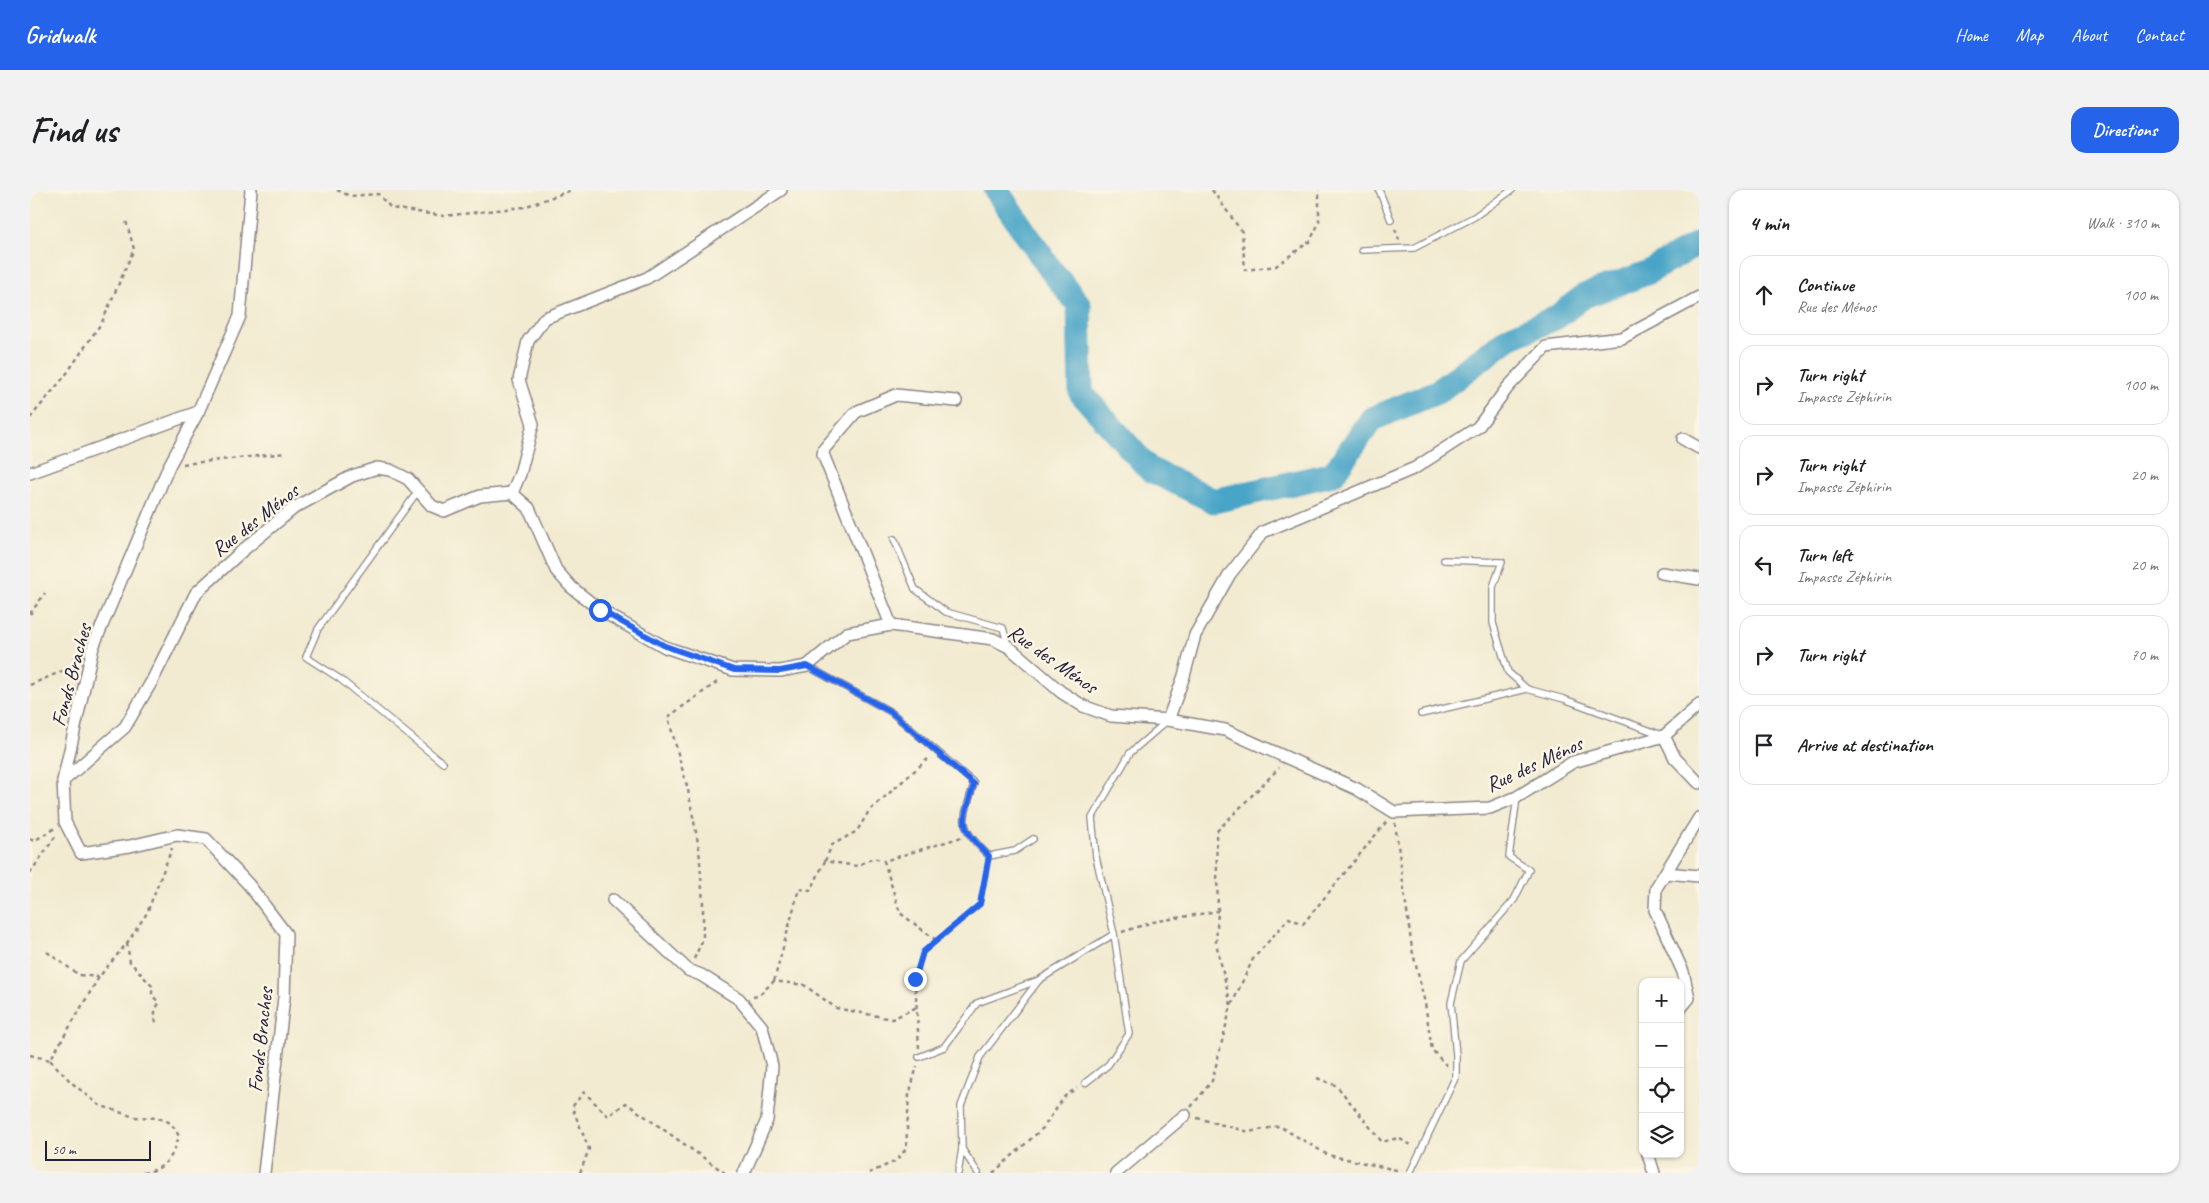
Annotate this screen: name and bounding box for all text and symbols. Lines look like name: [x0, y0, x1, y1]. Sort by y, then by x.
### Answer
text: Gridwalk: [25, 20, 95, 50]
text: Home: [1955, 24, 1988, 46]
text: Map: [2016, 24, 2043, 46]
text: About: [2071, 24, 2107, 46]
text: Contact: [2135, 24, 2184, 46]
button: Directions: [2071, 107, 2179, 153]
text: Find us: [30, 108, 117, 153]
text: 4 min: [1749, 210, 1789, 236]
text: Walk · 310 m: [2087, 213, 2159, 233]
text: Continue: [1797, 273, 1854, 297]
icon: ahead: [1750, 281, 1778, 309]
text: 100 m: [2124, 285, 2158, 305]
text: Rue des Ménos: [1797, 297, 1876, 317]
text: Turn right: [1797, 363, 1864, 387]
icon: right: [1750, 371, 1778, 399]
text: 100 m: [2124, 375, 2158, 395]
text: Impasse Zéphirin: [1797, 387, 1891, 407]
text: Turn right: [1797, 453, 1864, 477]
icon: right: [1750, 461, 1778, 489]
text: 20 m: [2131, 465, 2158, 485]
street label: Rue des Ménos: [206, 477, 305, 562]
text: Impasse Zéphirin: [1797, 477, 1891, 497]
text: Turn left: [1797, 543, 1852, 567]
icon: left: [1750, 551, 1778, 579]
text: 20 m: [2131, 555, 2158, 575]
text: Impasse Zéphirin: [1797, 567, 1891, 587]
route start: [589, 599, 612, 622]
street label: Fonds Braches: [45, 619, 98, 729]
street label: Rue des Ménos: [1003, 619, 1104, 700]
icon: right: [1750, 641, 1778, 669]
text: Turn right: [1797, 643, 1864, 667]
text: 70 m: [2131, 645, 2158, 665]
street label: Rue des Ménos: [1482, 730, 1588, 798]
icon: arrive: [1750, 731, 1778, 759]
text: Arrive at destination: [1797, 733, 1933, 757]
route end: [904, 968, 927, 991]
map controls: [1639, 978, 1684, 1158]
button: +: [1639, 978, 1684, 1023]
street label: Fonds Braches: [242, 985, 279, 1093]
button: −: [1639, 1023, 1684, 1068]
button: locate: [1639, 1068, 1684, 1113]
button: layers: [1639, 1113, 1684, 1158]
scale bar: [45, 1138, 151, 1161]
text: 50 m: [52, 1141, 76, 1158]

